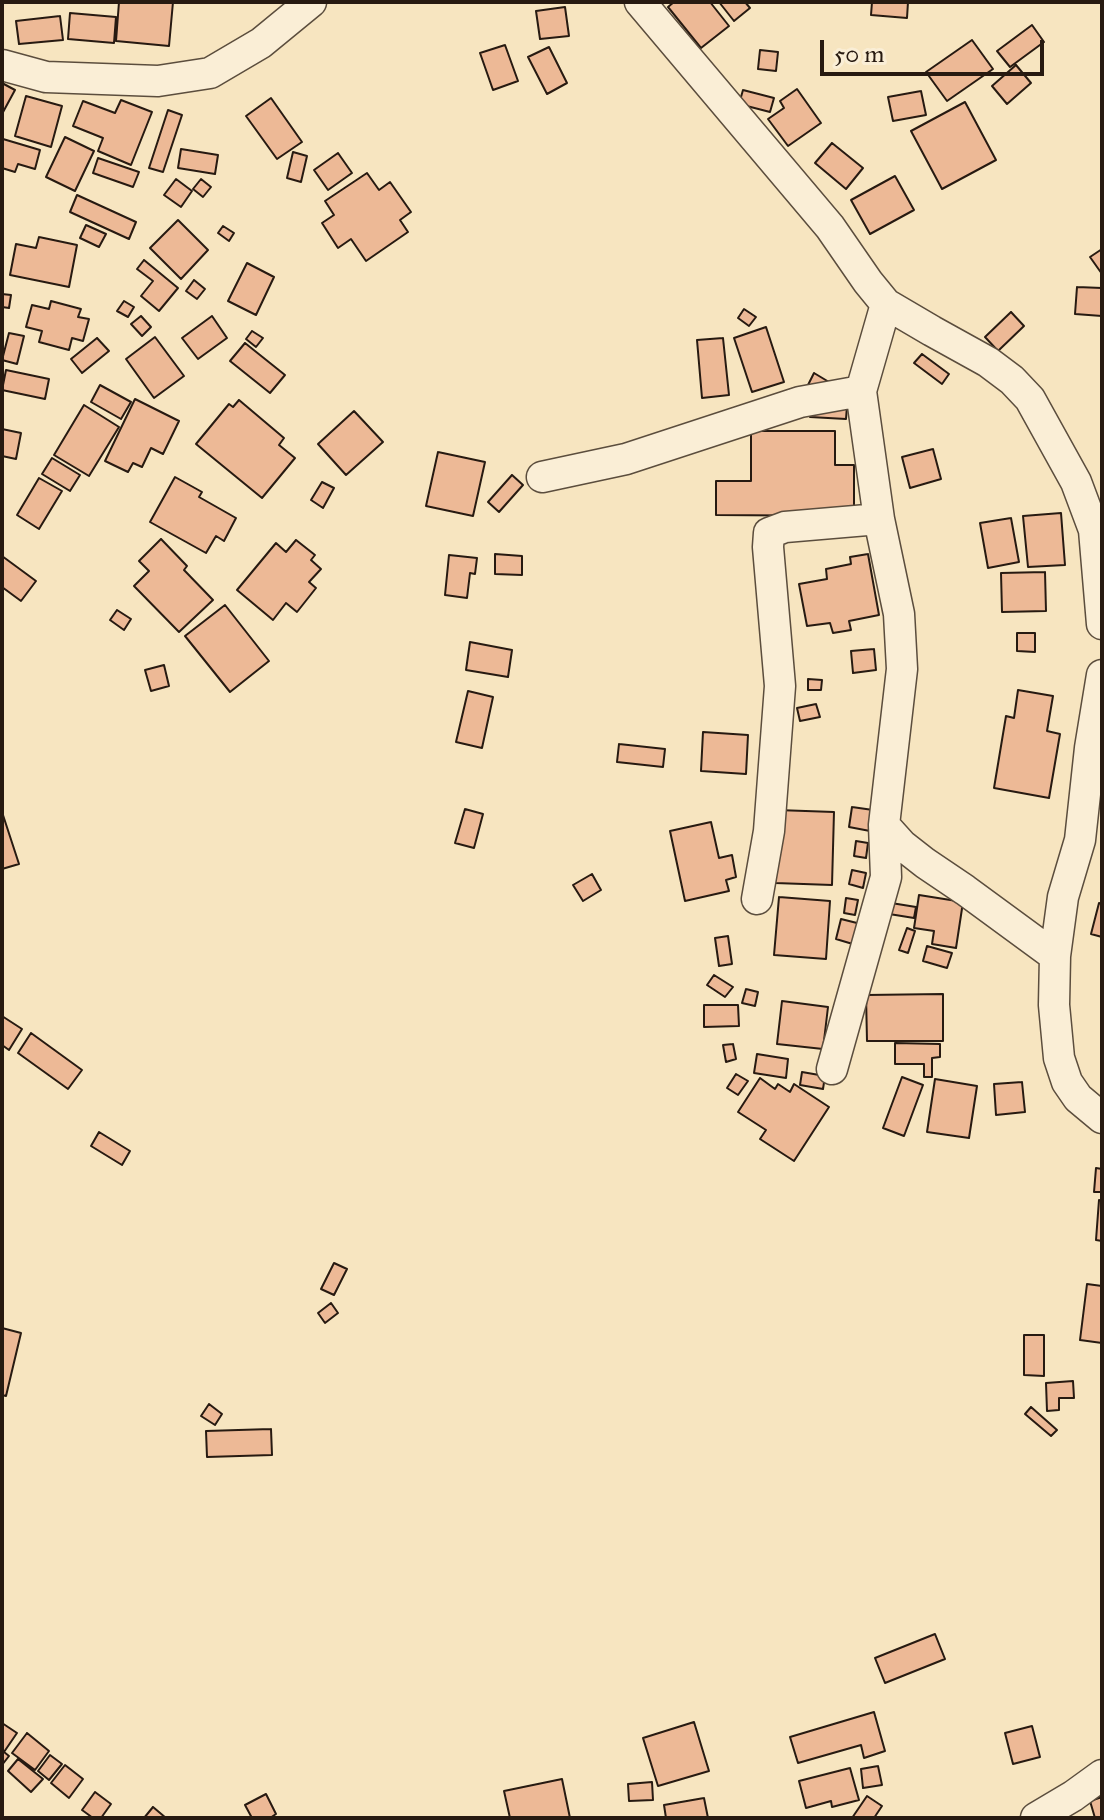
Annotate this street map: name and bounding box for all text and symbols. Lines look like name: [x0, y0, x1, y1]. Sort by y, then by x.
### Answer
scale bar: [824, 24, 1048, 74]
text: 50 m: [834, 39, 884, 69]

